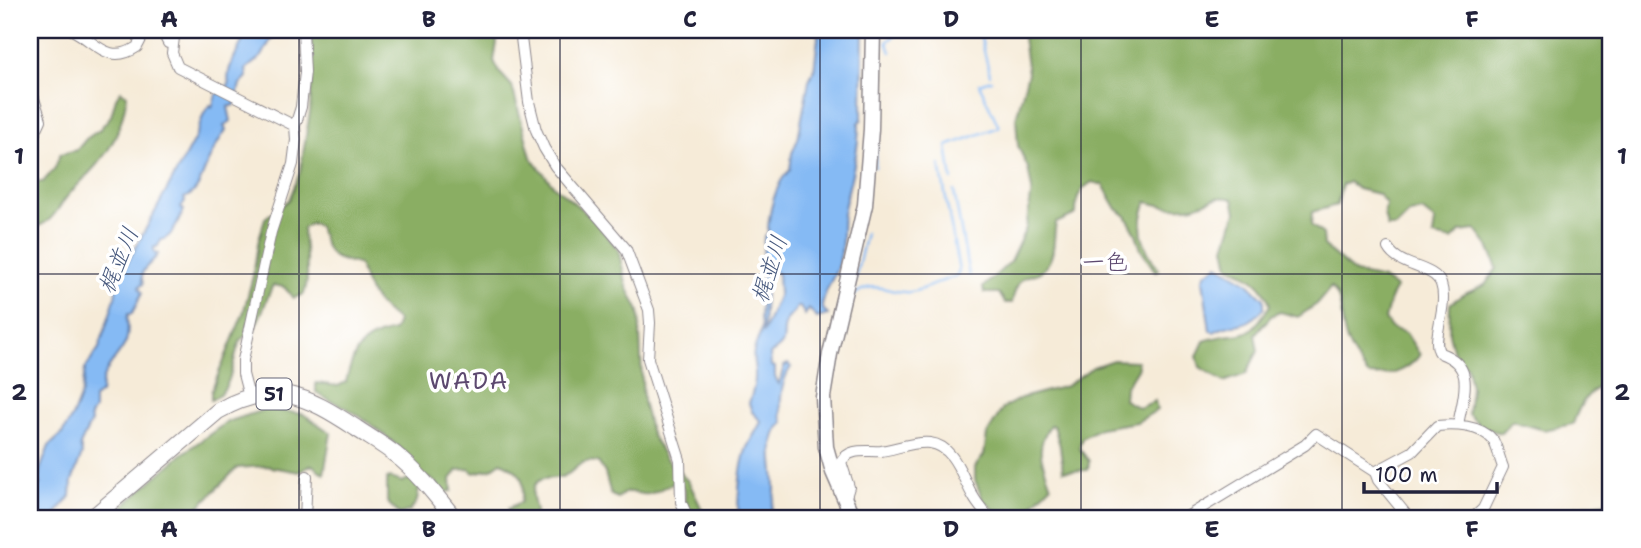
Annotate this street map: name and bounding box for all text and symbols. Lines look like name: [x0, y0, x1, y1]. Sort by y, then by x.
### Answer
text: A: [160, 4, 178, 34]
text: B: [422, 4, 436, 34]
text: C: [683, 4, 697, 34]
text: D: [943, 4, 959, 34]
text: E: [1204, 4, 1220, 34]
text: F: [1465, 4, 1479, 34]
text: 1: [14, 141, 24, 171]
text: 1: [1617, 141, 1627, 171]
water label: 梶並川: [91, 222, 145, 298]
water label: 梶並川: [744, 232, 794, 306]
district label: 一色: [1082, 247, 1128, 277]
district label: WADA: [429, 365, 509, 397]
text: 2: [11, 377, 27, 407]
text: 2: [1614, 377, 1630, 407]
road number: 51: [256, 378, 292, 410]
scale bar: [1364, 450, 1498, 494]
text: 100 m: [1375, 461, 1438, 489]
text: A: [160, 514, 178, 544]
text: B: [422, 514, 436, 544]
text: C: [683, 514, 697, 544]
text: D: [943, 514, 959, 544]
text: E: [1204, 514, 1220, 544]
text: F: [1465, 514, 1479, 544]

